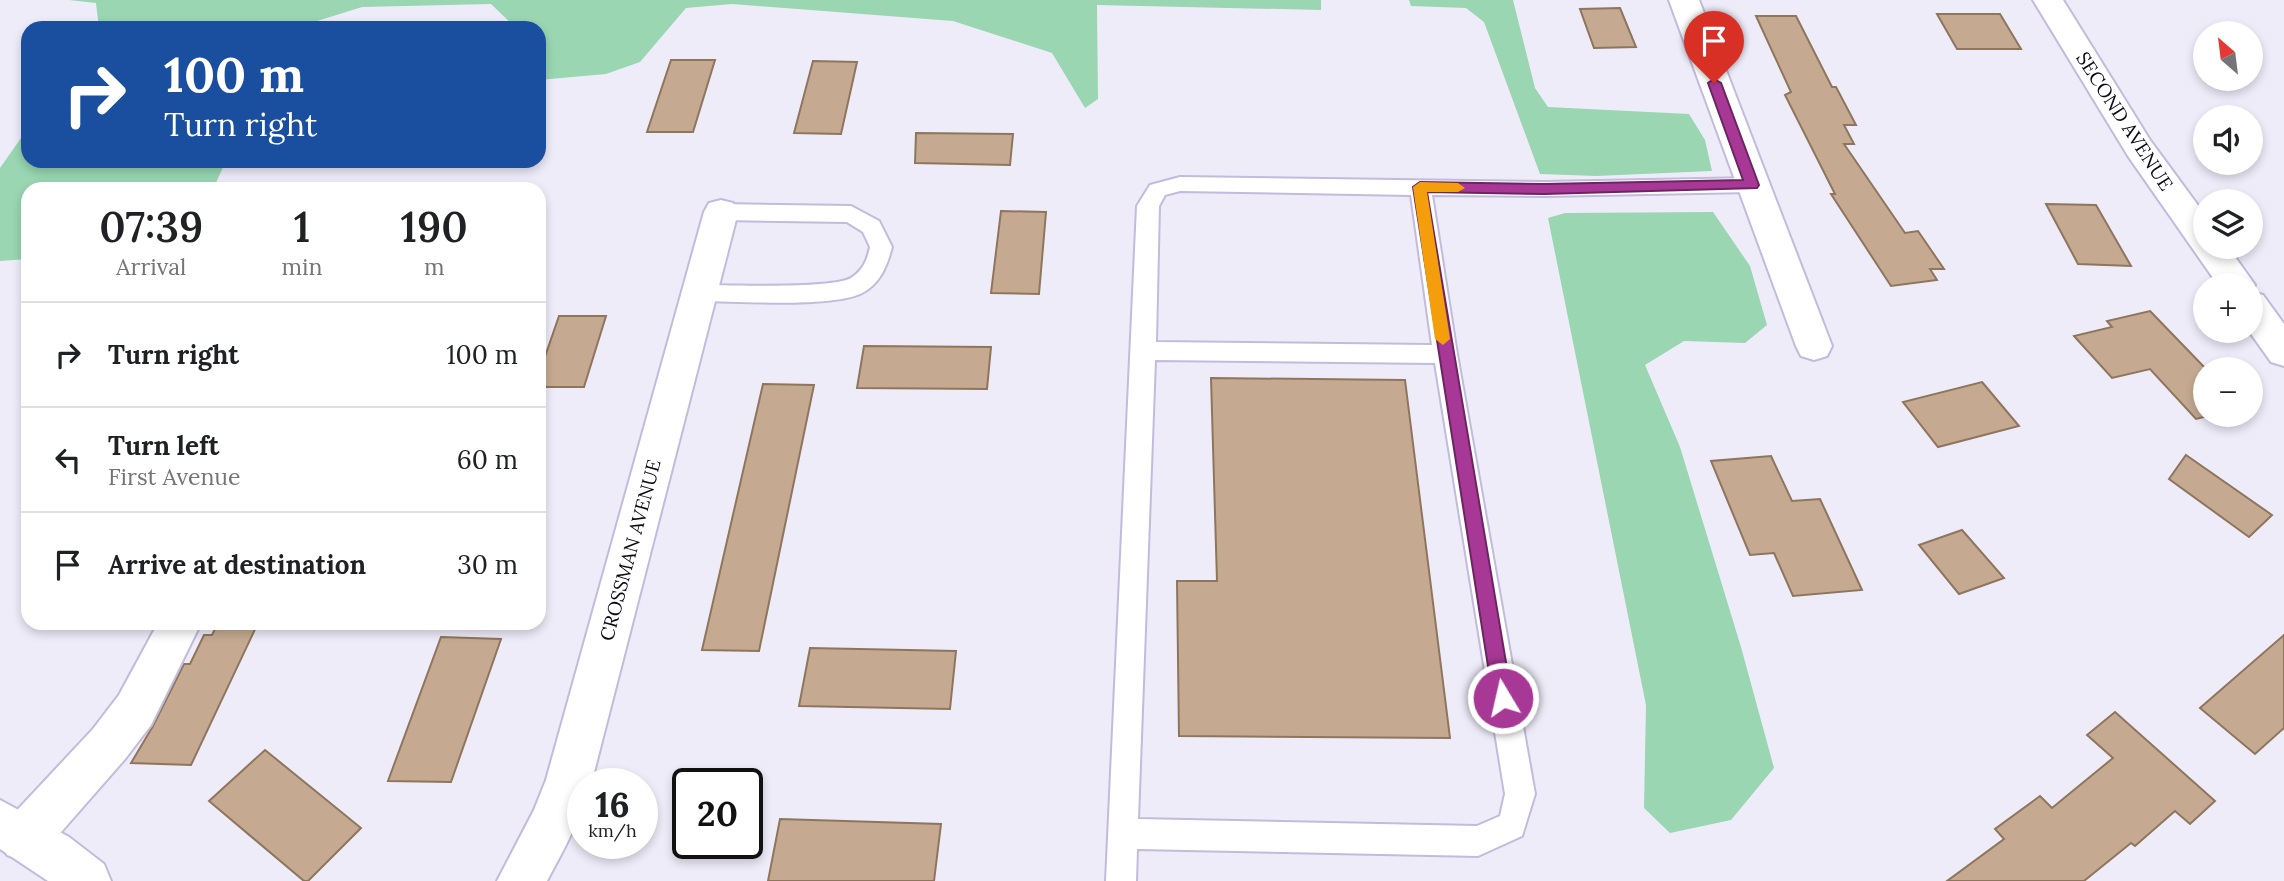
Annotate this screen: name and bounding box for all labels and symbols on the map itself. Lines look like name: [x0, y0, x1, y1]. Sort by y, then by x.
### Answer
pin: [1684, 11, 1744, 83]
north arrow: [2193, 21, 2263, 91]
street label: SECOND AVENUE: [2071, 47, 2179, 195]
street label: CROSSMAN AVENUE: [594, 457, 666, 643]
position arrow: [1466, 661, 1540, 735]
speed limit sign: 20: [672, 768, 763, 859]

